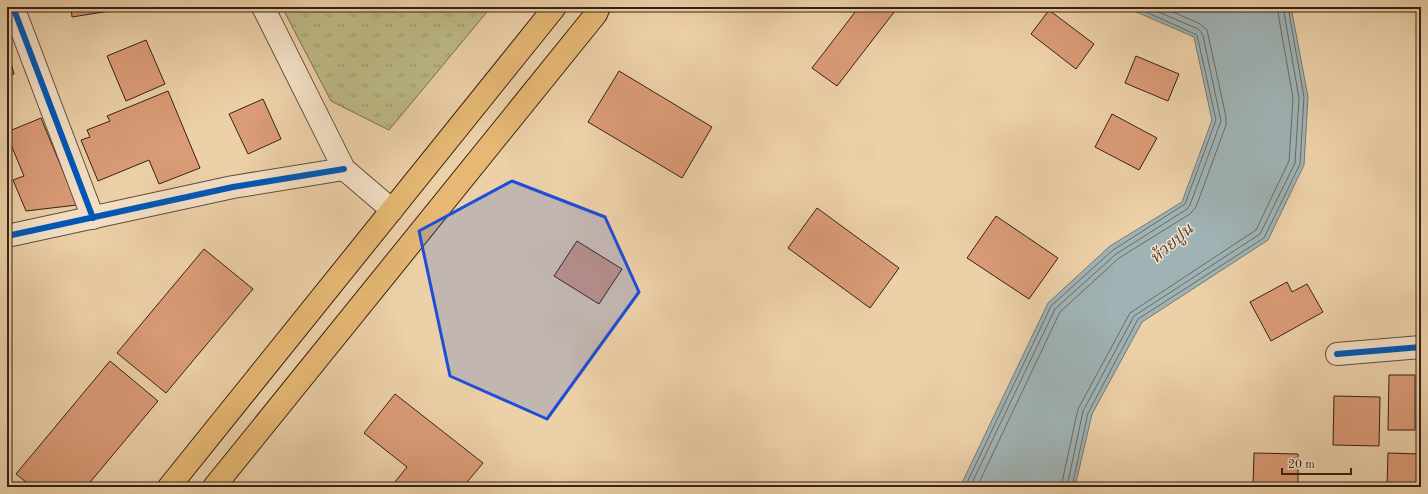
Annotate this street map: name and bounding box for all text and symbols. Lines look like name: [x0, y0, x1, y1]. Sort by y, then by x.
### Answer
water label: ห้วยปูน: [1146, 219, 1198, 268]
scale bar: [1282, 450, 1351, 476]
text: 20 m: [1288, 459, 1315, 471]

